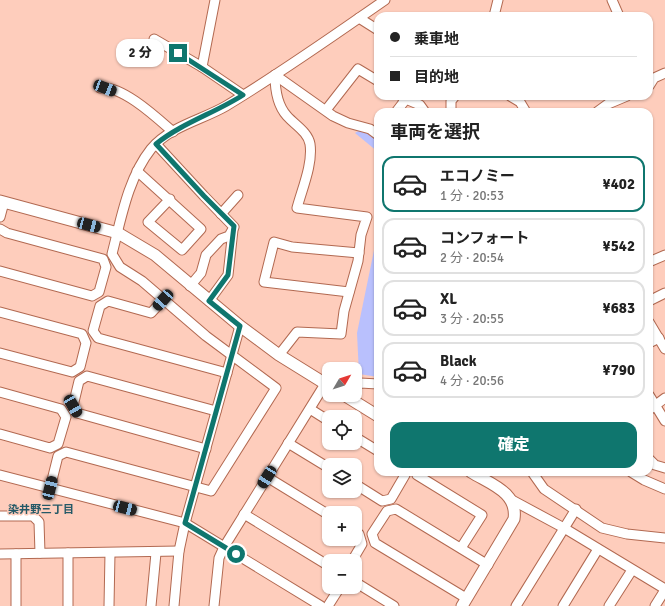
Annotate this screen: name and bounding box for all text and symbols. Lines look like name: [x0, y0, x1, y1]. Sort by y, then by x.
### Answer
text: 乗車地: [414, 30, 459, 48]
callout: 2 分: [116, 39, 164, 67]
route end: [169, 44, 187, 62]
text: 2 分: [129, 45, 151, 61]
text: 目的地: [414, 68, 459, 86]
car: [92, 78, 118, 98]
text: 車両を選択: [390, 121, 480, 143]
icon: car: [392, 166, 428, 202]
text: エコノミー: [440, 167, 515, 185]
text: ¥402: [603, 175, 635, 193]
text: 1 分 · 20:53: [440, 188, 504, 204]
car: [76, 216, 102, 234]
icon: car: [392, 228, 428, 264]
text: コンフォート: [440, 229, 530, 247]
text: ¥542: [603, 237, 635, 255]
text: 2 分 · 20:54: [440, 250, 504, 266]
car: [151, 287, 175, 313]
icon: car: [392, 290, 428, 326]
text: XL: [440, 290, 457, 308]
text: ¥683: [603, 299, 635, 317]
text: 3 分 · 20:55: [440, 311, 504, 327]
icon: car: [392, 352, 428, 388]
text: Black: [440, 352, 477, 370]
text: ¥790: [603, 361, 635, 379]
north arrow: [322, 362, 362, 402]
map controls: [322, 362, 362, 594]
text: 4 分 · 20:56: [440, 373, 504, 389]
car: [62, 393, 84, 419]
button: locate: [322, 410, 362, 450]
button: 確定: [390, 422, 637, 468]
button: layers: [322, 458, 362, 498]
car: [256, 464, 278, 490]
car: [41, 475, 59, 501]
car: [112, 499, 138, 517]
district label: 染井野三丁目: [8, 503, 74, 516]
button: +: [322, 506, 362, 546]
route start: [227, 545, 245, 563]
button: −: [322, 554, 362, 594]

